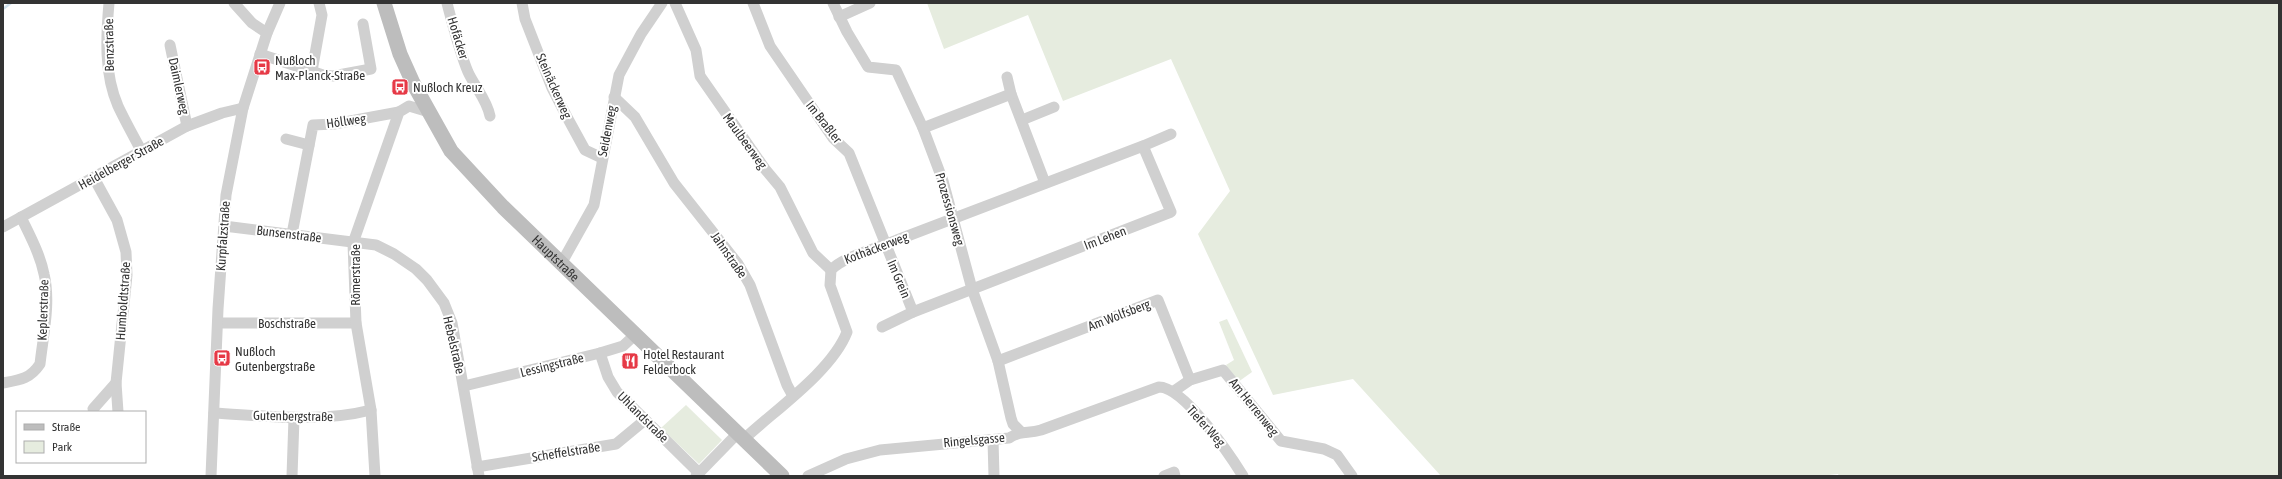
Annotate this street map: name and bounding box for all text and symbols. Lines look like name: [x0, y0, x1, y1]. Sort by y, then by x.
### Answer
street label: Hofäcker: [444, 15, 472, 61]
street label: Benzstraße: [101, 18, 117, 72]
street label: Steinäckerweg: [533, 51, 575, 121]
place label: Nußloch Max-Planck-Straße: [275, 53, 365, 83]
street label: Daimlerweg: [166, 56, 192, 116]
bus stop icon: Nußloch Max-Planck-Straße: [252, 57, 272, 77]
bus stop icon: Nußloch Kreuz: [390, 77, 410, 97]
place label: Nußloch Kreuz: [413, 80, 483, 95]
street label: Im Braßler: [803, 98, 845, 146]
street label: Seidenweg: [595, 104, 619, 158]
street label: Maulbeerweg: [720, 110, 771, 172]
street label: Höllweg: [325, 111, 367, 131]
street label: Heidelberger Straße: [76, 133, 166, 193]
street label: Prozessionsweg: [932, 171, 968, 247]
street label: Kurpfalzstraße: [213, 200, 233, 272]
street label: Bunsenstraße: [256, 223, 323, 245]
street label: Im Lehen: [1082, 223, 1128, 253]
street label: Jahnstraße: [708, 229, 750, 281]
street label: Kothäckerweg: [842, 229, 911, 267]
street label: Hauptstraße: [529, 232, 583, 284]
street label: Römerstraße: [348, 244, 363, 306]
street label: Im Grein: [884, 257, 914, 301]
street label: Humboldtstraße: [113, 261, 133, 341]
street label: Keplerstraße: [34, 279, 52, 341]
street label: Am Wolfsberg: [1086, 296, 1153, 334]
street label: Hebelstraße: [440, 315, 468, 375]
street label: Boschstraße: [258, 316, 316, 331]
place label: Nußloch Gutenbergstraße: [235, 344, 315, 374]
place label: Hotel Restaurant Felderbock: [643, 347, 724, 377]
bus stop icon: Nußloch Gutenbergstraße: [212, 348, 232, 368]
street label: Lessingstraße: [519, 350, 585, 380]
restaurant icon: Hotel Restaurant Felderbock: [620, 351, 640, 371]
street label: Am Herrenweg: [1226, 375, 1282, 439]
street label: Uhlandstraße: [614, 388, 672, 446]
street label: Tiefer Weg: [1184, 402, 1229, 450]
street label: Gutenbergstraße: [253, 408, 333, 424]
legend: [16, 411, 146, 463]
text: Straße: [52, 420, 80, 434]
street label: Ringelsgasse: [943, 430, 1005, 450]
street label: Scheffelstraße: [531, 439, 601, 465]
text: Park: [52, 440, 73, 454]

